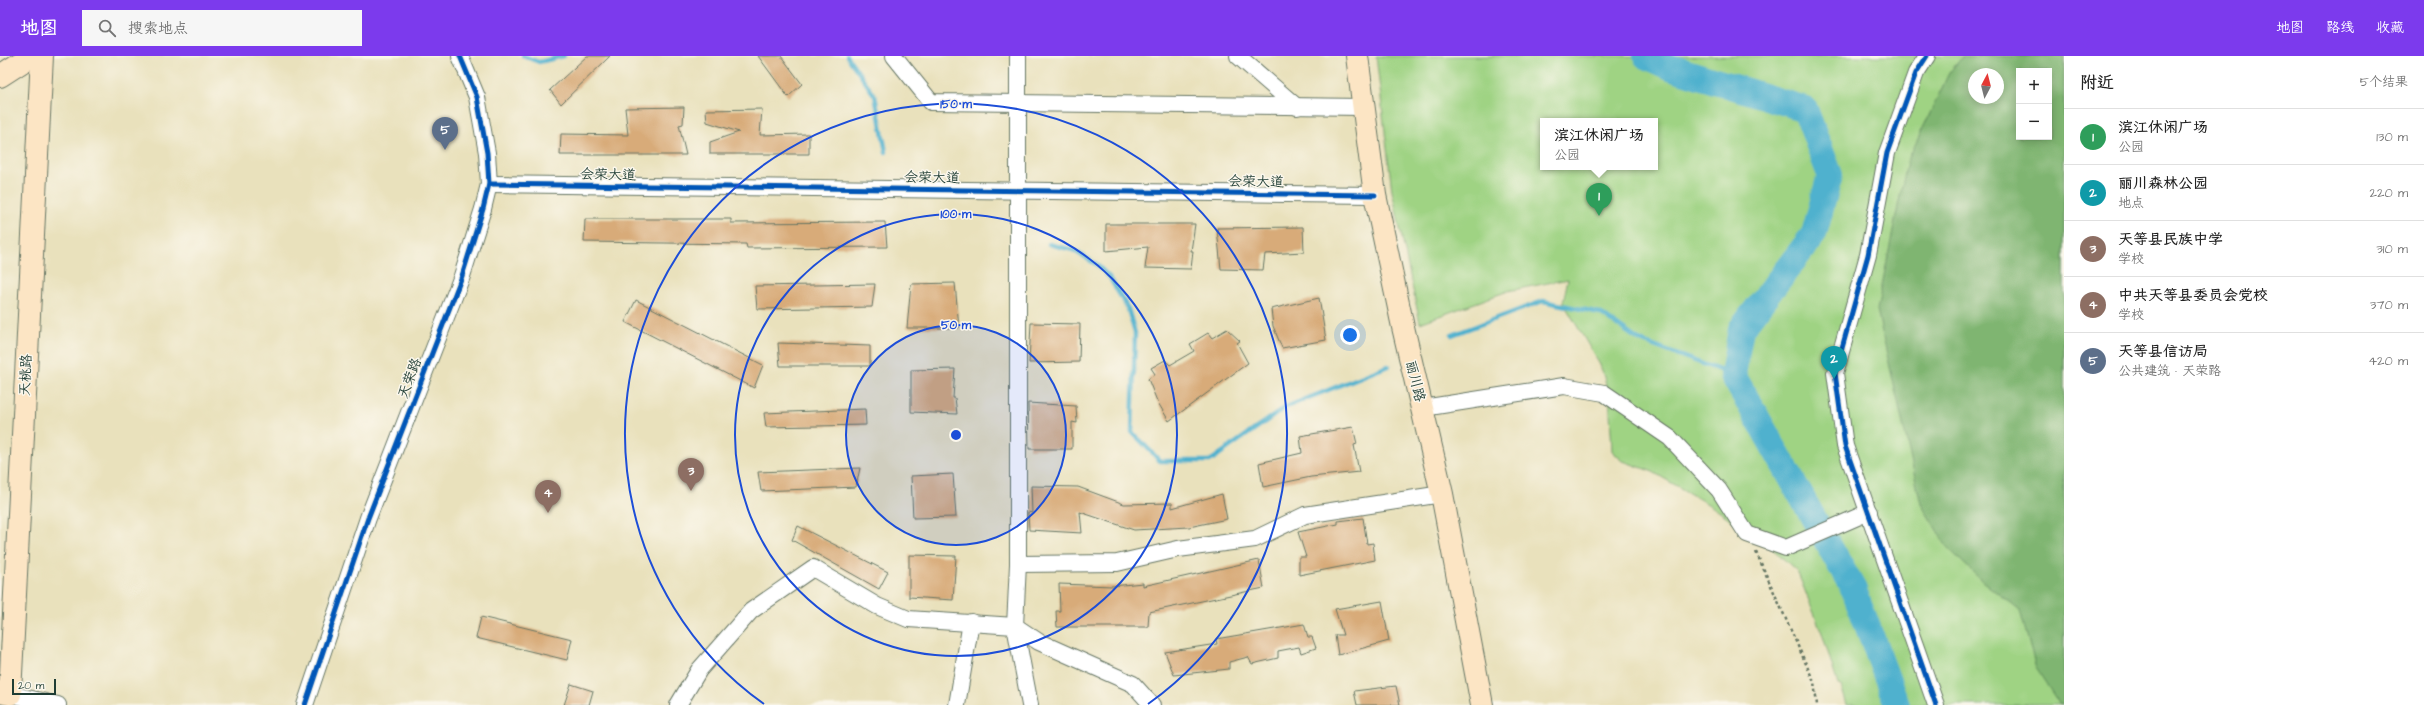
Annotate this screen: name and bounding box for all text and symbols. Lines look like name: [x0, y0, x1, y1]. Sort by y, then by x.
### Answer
search box: [82, 10, 362, 46]
text: 地图: [20, 15, 58, 42]
icon: search: [96, 17, 118, 39]
text: 搜索地点: [128, 18, 188, 39]
text: 地图: [2276, 18, 2304, 38]
text: 路线: [2326, 18, 2354, 38]
text: 收藏: [2376, 18, 2404, 38]
north arrow: [1968, 68, 2004, 104]
map controls: [2016, 68, 2052, 140]
button: +: [2016, 68, 2052, 104]
text: 附近: [2080, 71, 2114, 95]
text: 5个结果: [2360, 73, 2408, 91]
text: 150 m: [940, 96, 973, 113]
button: −: [2016, 104, 2052, 140]
pin: 5: [432, 117, 458, 150]
text: 滨江休闲广场: [2118, 117, 2208, 138]
popup: [1540, 118, 1658, 170]
text: 滨江休闲广场: [1554, 125, 1644, 146]
text: 1: [2092, 128, 2094, 146]
text: 130 m: [2376, 128, 2408, 146]
text: 公园: [2118, 138, 2144, 156]
text: 公园: [1554, 146, 1580, 164]
street label: 会荣大道: [580, 165, 636, 185]
street label: 会荣大道: [904, 168, 960, 188]
street label: 会荣大道: [1228, 172, 1284, 192]
text: 丽川森林公园: [2118, 173, 2208, 194]
pin: 1: [1586, 183, 1612, 216]
text: 2: [2089, 184, 2097, 202]
text: 220 m: [2370, 184, 2408, 202]
text: 地点: [2118, 194, 2144, 212]
text: 100 m: [941, 206, 972, 223]
text: 天等县民族中学: [2118, 229, 2223, 250]
text: 3: [2090, 240, 2096, 258]
text: 310 m: [2376, 240, 2408, 258]
text: 学校: [2118, 250, 2144, 268]
text: 中共天等县委员会党校: [2118, 285, 2268, 306]
text: 4: [2089, 296, 2097, 314]
text: 370 m: [2370, 296, 2408, 314]
text: 学校: [2118, 306, 2144, 324]
text: 50 m: [941, 317, 972, 334]
your location: [1340, 325, 1360, 345]
text: 天等县信访局: [2118, 341, 2208, 362]
pin: 2: [1821, 346, 1847, 379]
text: 5: [2088, 352, 2098, 370]
text: 420 m: [2368, 352, 2408, 370]
street label: 天桃路: [15, 354, 37, 397]
street label: 天荣路: [393, 355, 427, 402]
street label: 丽川路: [1400, 358, 1430, 404]
text: 公共建筑 · 天荣路: [2118, 362, 2221, 380]
centre of rings: [949, 428, 963, 442]
pin: 3: [678, 458, 704, 491]
pin: 4: [535, 480, 561, 513]
scale bar: [12, 677, 56, 696]
text: 20 m: [18, 678, 44, 693]

